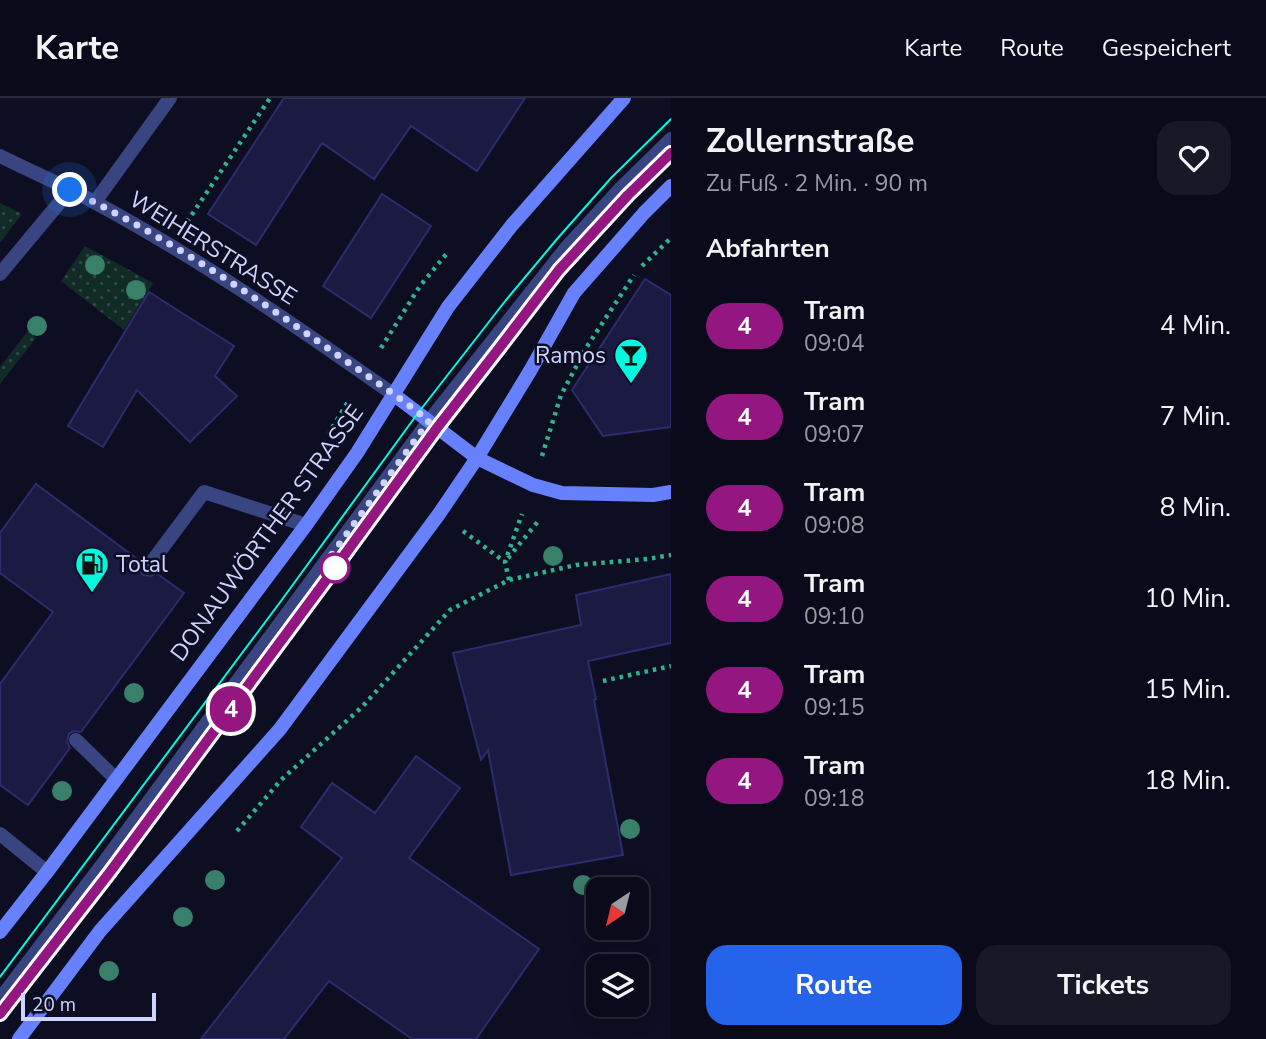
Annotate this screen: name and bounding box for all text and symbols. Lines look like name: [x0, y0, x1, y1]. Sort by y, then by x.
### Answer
text: Karte: [35, 26, 119, 71]
text: Karte: [904, 32, 962, 64]
text: Route: [1000, 32, 1064, 64]
text: Gespeichert: [1102, 32, 1231, 64]
text: Zollernstraße: [706, 119, 914, 164]
button: heart: [1157, 121, 1231, 195]
text: Zu Fuß · 2 Min. · 90 m: [706, 168, 928, 199]
your location: [52, 172, 87, 207]
street label: WEIHERSTRASSE: [123, 184, 303, 312]
text: Abfahrten: [706, 231, 830, 266]
text: Tram: [804, 293, 865, 328]
text: 4 Min.: [1160, 308, 1231, 343]
text: 4: [737, 310, 752, 342]
text: 09:04: [804, 328, 864, 359]
bar icon: Ramos: [612, 336, 650, 385]
place label: Ramos: [535, 340, 606, 371]
text: Tram: [804, 384, 865, 419]
street label: DONAUWÖRTHER STRASSE: [163, 399, 371, 667]
text: 7 Min.: [1160, 399, 1231, 434]
text: 4: [737, 401, 752, 433]
text: 09:07: [804, 419, 864, 450]
text: Tram: [804, 475, 865, 510]
text: 8 Min.: [1160, 490, 1231, 525]
text: 4: [737, 492, 752, 524]
text: 09:08: [804, 510, 864, 541]
fuel station icon: Total: [73, 545, 111, 594]
place label: Total: [116, 549, 168, 580]
unlabelled marker: [320, 553, 350, 583]
text: Tram: [804, 566, 865, 601]
text: 10 Min.: [1144, 581, 1231, 616]
text: 4: [737, 583, 752, 615]
text: 09:10: [804, 601, 864, 632]
text: Tram: [804, 657, 865, 692]
text: 15 Min.: [1144, 672, 1231, 707]
text: 4: [737, 674, 752, 706]
line badge: 4: [208, 686, 254, 732]
text: 09:15: [804, 692, 864, 723]
text: 4: [224, 693, 238, 725]
text: Tram: [804, 748, 865, 783]
text: 18 Min.: [1144, 763, 1231, 798]
text: 4: [737, 765, 752, 797]
text: 09:18: [804, 783, 864, 814]
north arrow: [586, 877, 649, 940]
map controls: [586, 877, 649, 1017]
button: Route: [706, 945, 962, 1025]
button: Tickets: [976, 945, 1231, 1025]
button: layers: [586, 954, 649, 1017]
scale bar: [21, 990, 156, 1022]
text: 20 m: [32, 992, 76, 1018]

